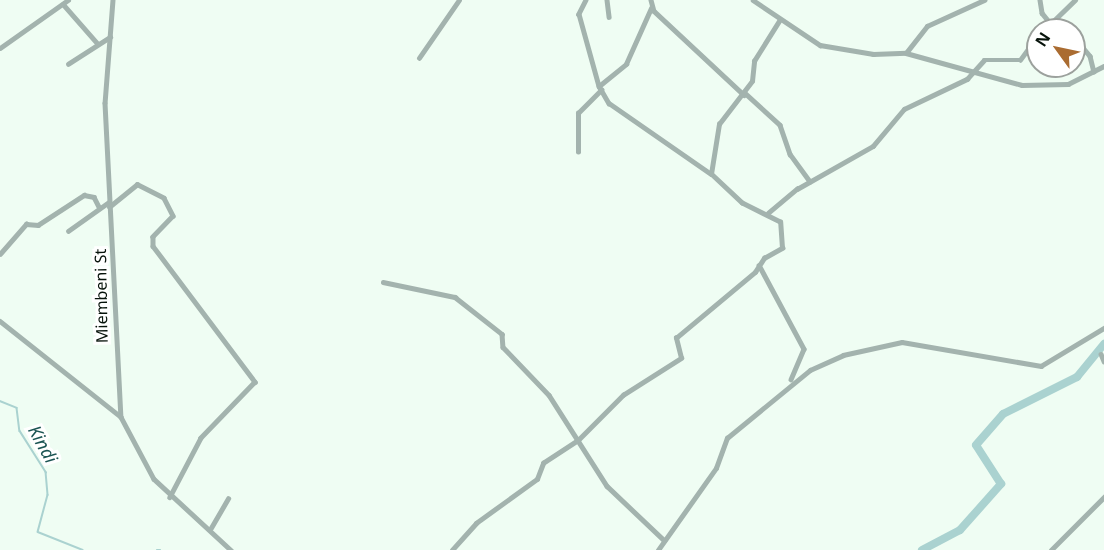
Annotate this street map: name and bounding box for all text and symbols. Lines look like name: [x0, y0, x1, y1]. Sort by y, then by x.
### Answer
north arrow: [1026, 18, 1086, 78]
text: N: [1030, 28, 1055, 51]
street label: Miembeni St: [91, 249, 111, 343]
water label: Kindi: [24, 421, 62, 467]

